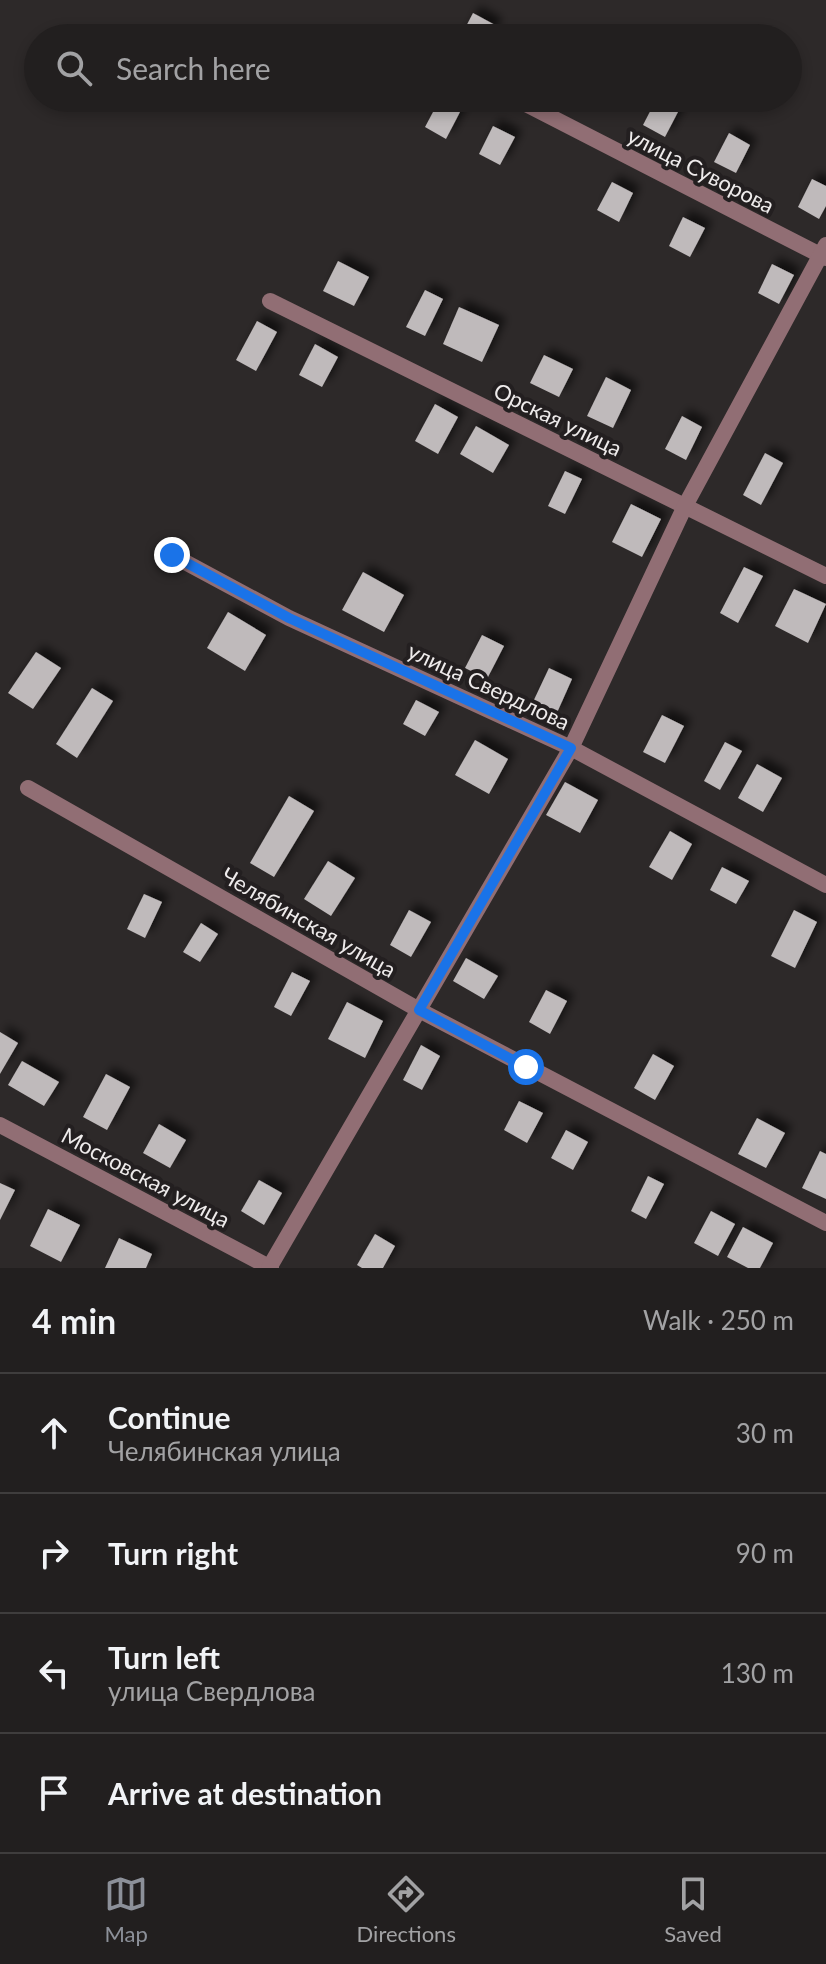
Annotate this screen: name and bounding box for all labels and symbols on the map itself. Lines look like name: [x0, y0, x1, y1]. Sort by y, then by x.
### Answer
street label: улица Суворова: [623, 121, 779, 219]
street label: Орская улица: [490, 376, 626, 462]
route end: [154, 537, 190, 573]
street label: улица Свердлова: [404, 637, 574, 735]
street label: Челябинская улица: [217, 861, 401, 983]
route start: [508, 1049, 544, 1085]
street label: Московская улица: [57, 1121, 235, 1233]

